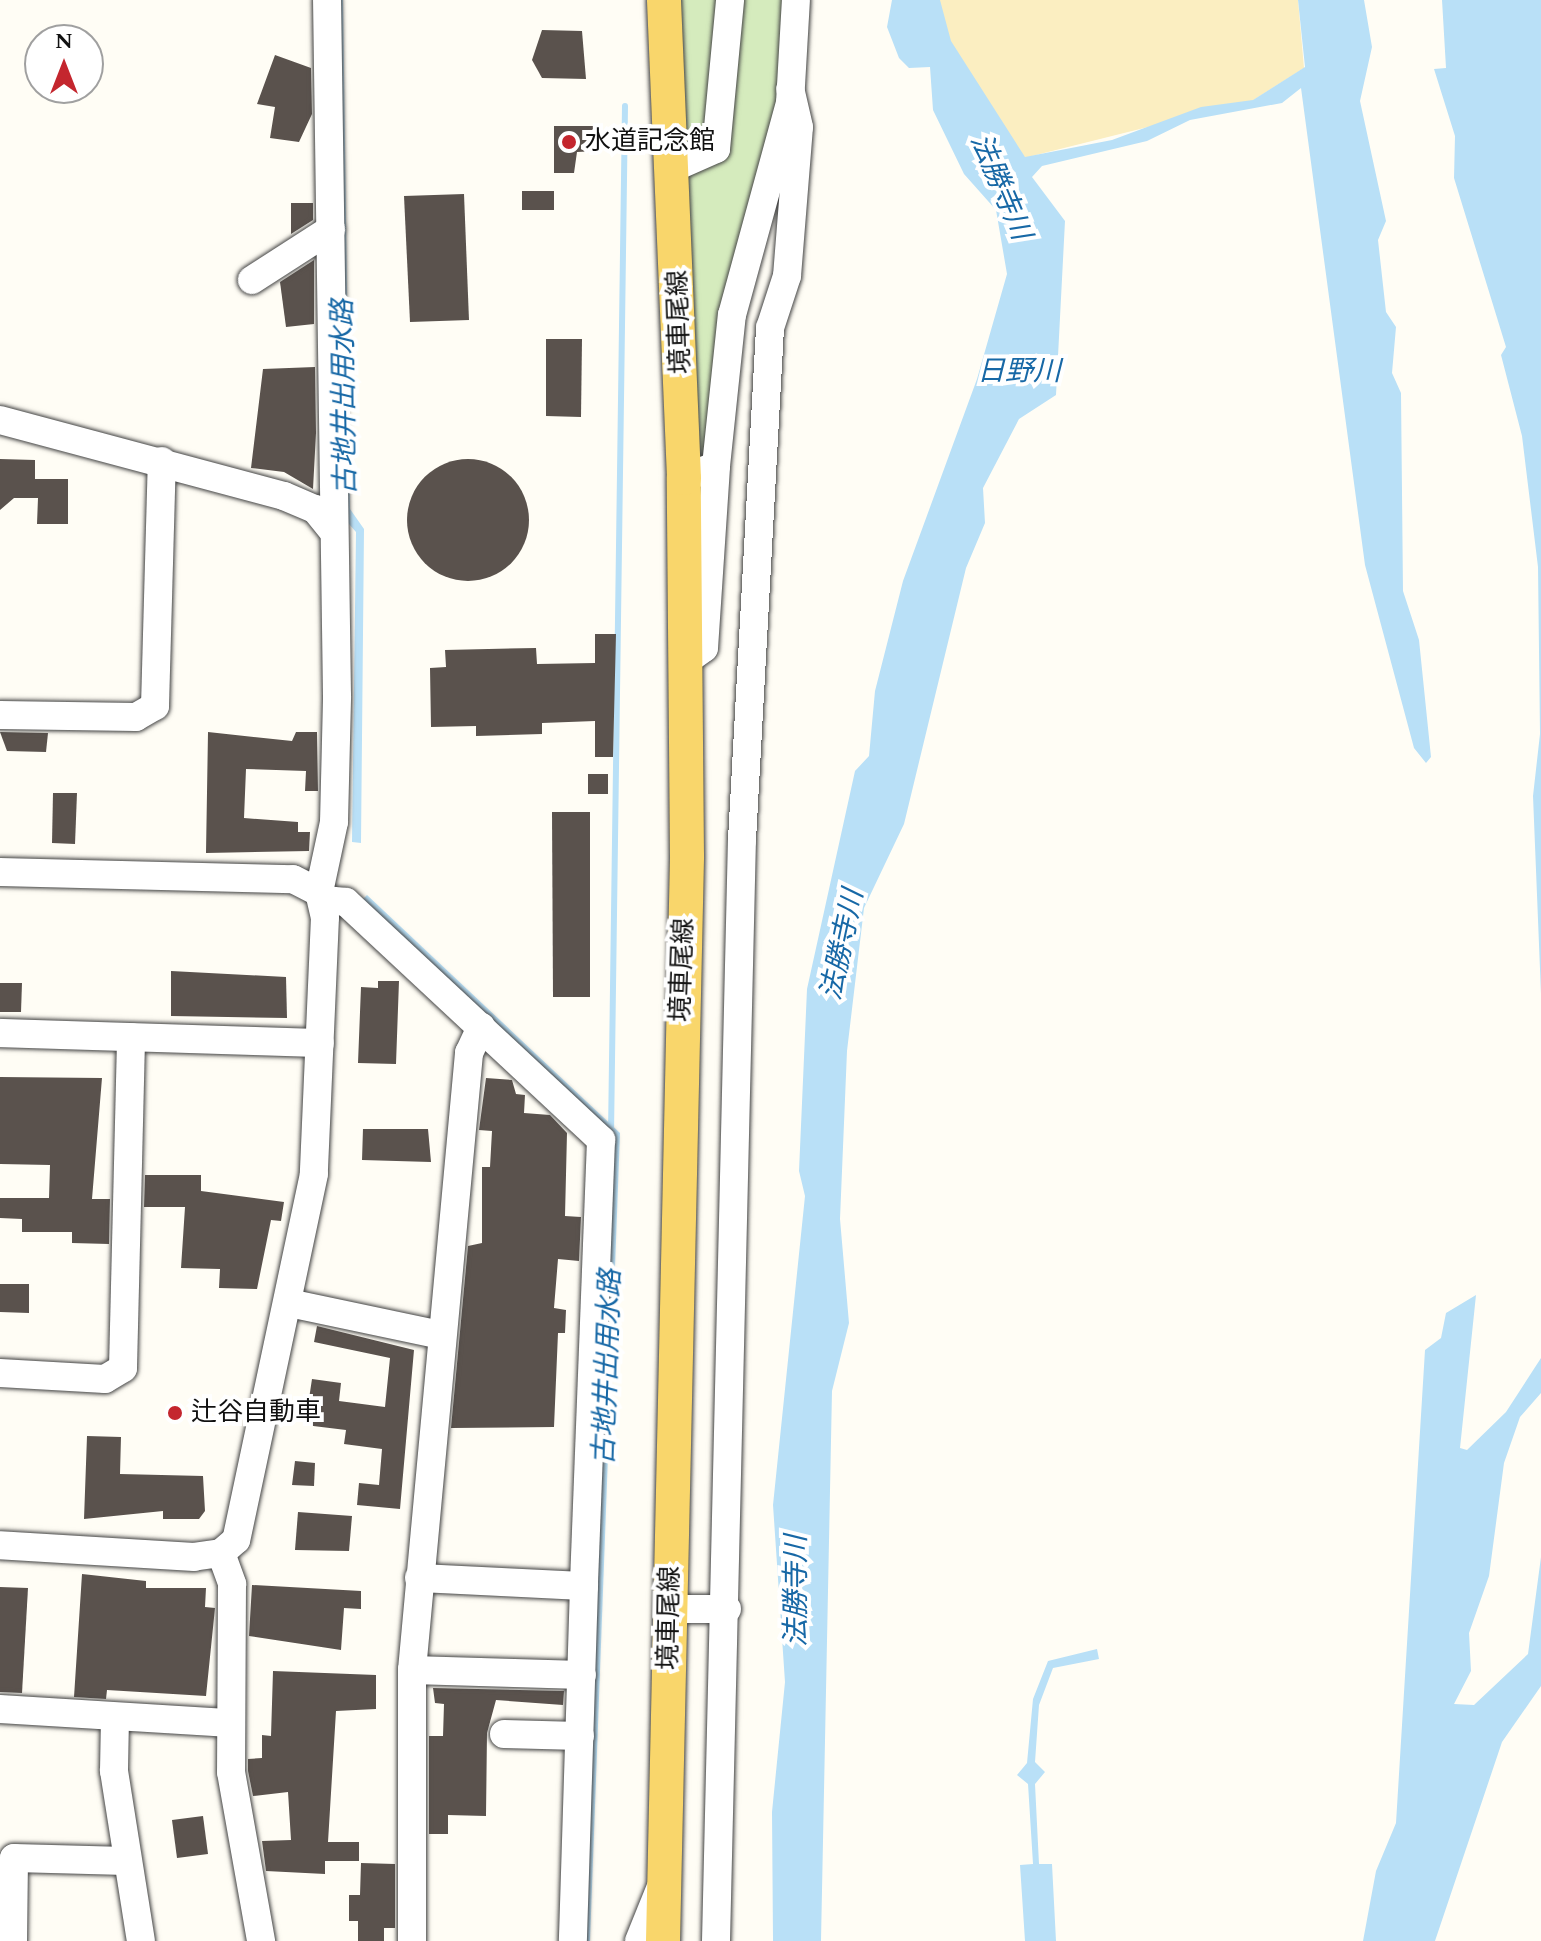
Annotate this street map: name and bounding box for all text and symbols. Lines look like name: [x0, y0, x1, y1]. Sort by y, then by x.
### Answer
north arrow: [24, 24, 104, 104]
text: N: [55, 25, 73, 58]
place label: 水道記念館: [585, 126, 715, 158]
water label: 法勝寺川: [963, 129, 1037, 245]
marker: 水道記念館: [560, 133, 578, 151]
street label: 境車尾線: [663, 269, 697, 375]
water label: 古地井出用水路: [326, 299, 364, 495]
water label: 日野川: [977, 355, 1061, 389]
water label: 法勝寺川: [815, 887, 871, 1003]
street label: 境車尾線: [666, 917, 700, 1023]
water label: 古地井出用水路: [588, 1268, 628, 1466]
place label: 辻谷自動車: [191, 1397, 321, 1429]
marker: 辻谷自動車: [166, 1404, 184, 1422]
water label: 法勝寺川: [780, 1535, 814, 1647]
street label: 境車尾線: [653, 1566, 687, 1670]

